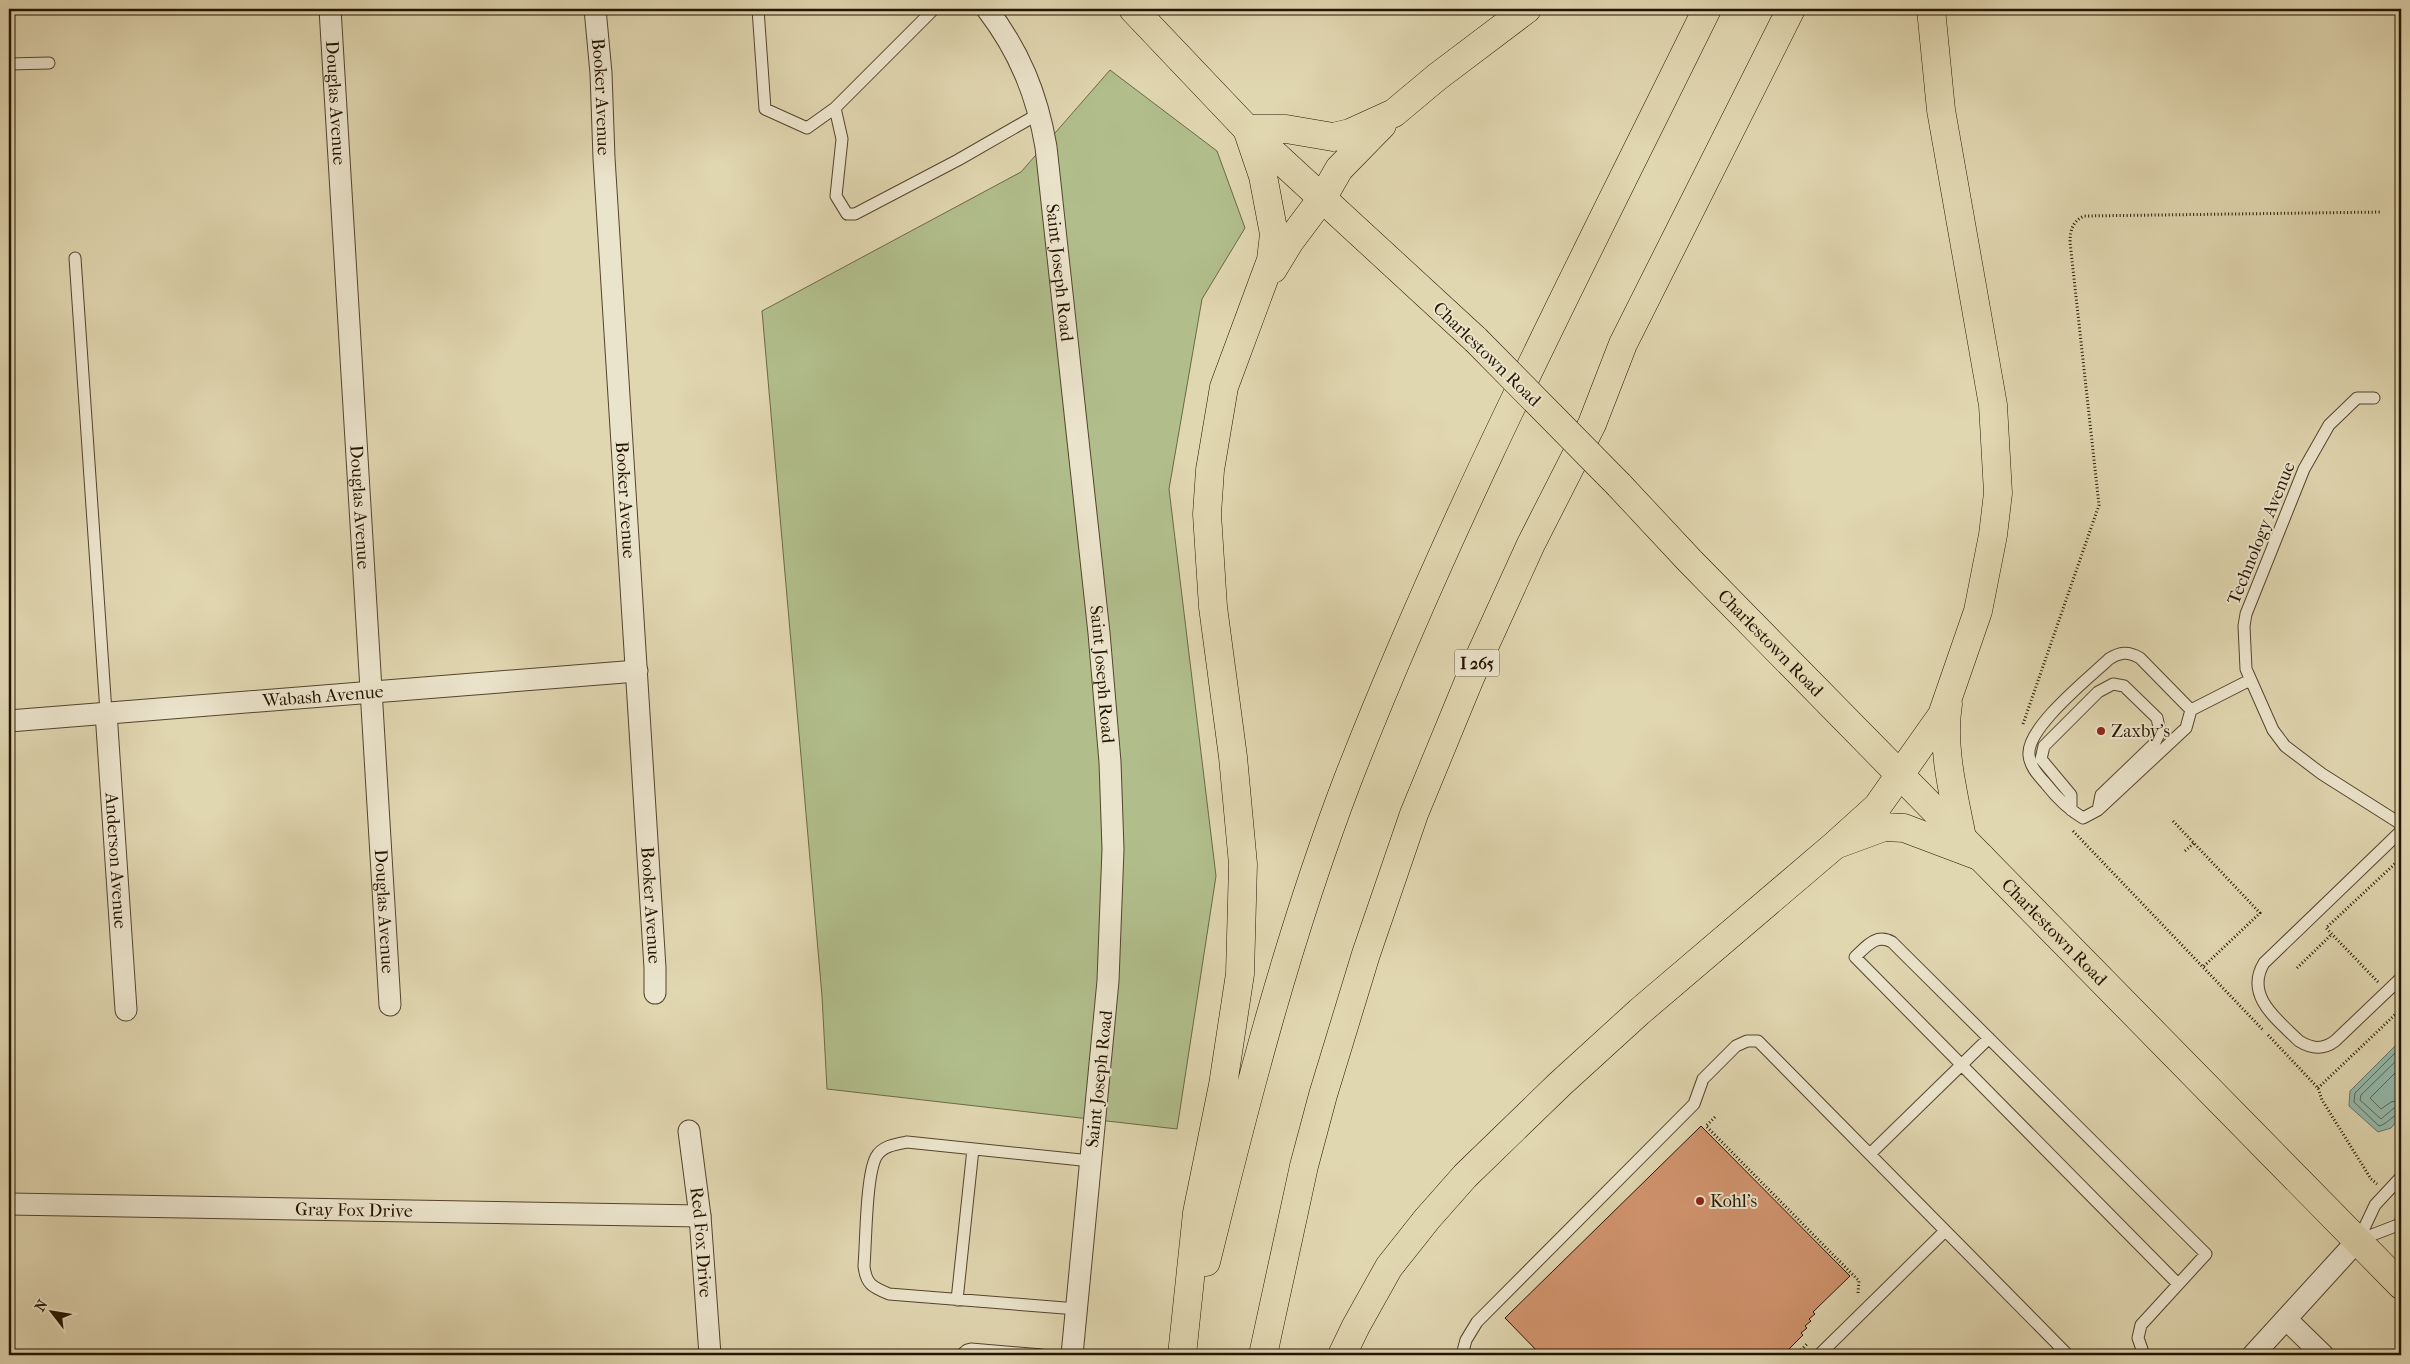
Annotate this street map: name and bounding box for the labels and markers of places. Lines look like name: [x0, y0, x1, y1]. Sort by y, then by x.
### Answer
place label: Zaxby's: [2111, 721, 2171, 742]
marker: Zaxby's: [2095, 725, 2107, 737]
place label: Kohl's: [1710, 1191, 1758, 1212]
marker: Kohl's: [1694, 1195, 1706, 1207]

